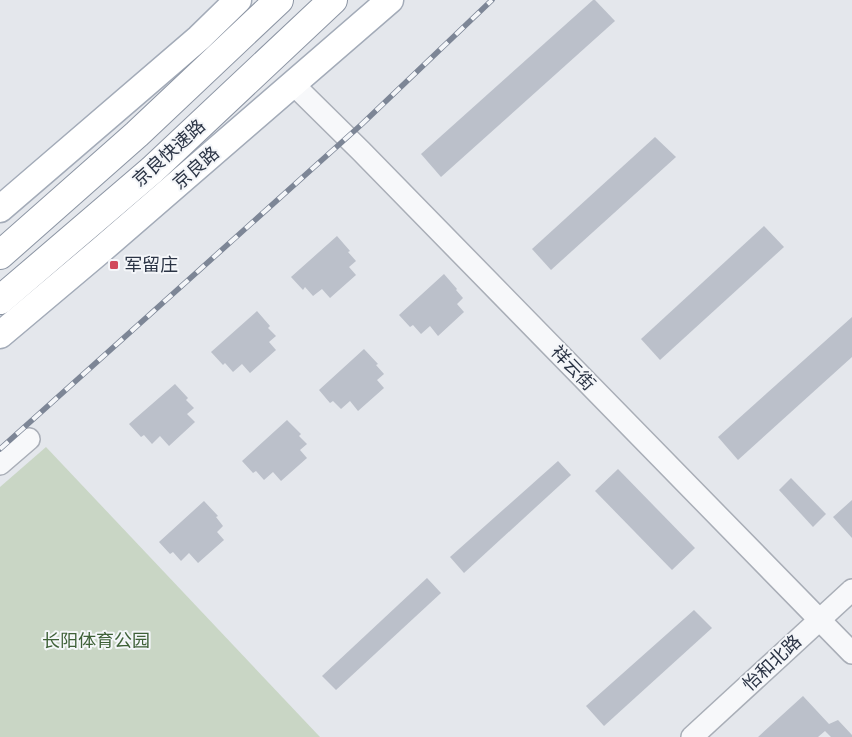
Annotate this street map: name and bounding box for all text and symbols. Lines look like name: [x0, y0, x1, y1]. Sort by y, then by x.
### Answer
street label: 京良快速路: [129, 115, 209, 191]
street label: 京良路: [169, 143, 223, 193]
place label: 军留庄: [124, 255, 178, 275]
marker: 军留庄: [108, 259, 120, 271]
street label: 祥云街: [547, 342, 599, 394]
park label: 长阳体育公园: [42, 631, 150, 651]
street label: 怡和北路: [739, 631, 805, 695]

